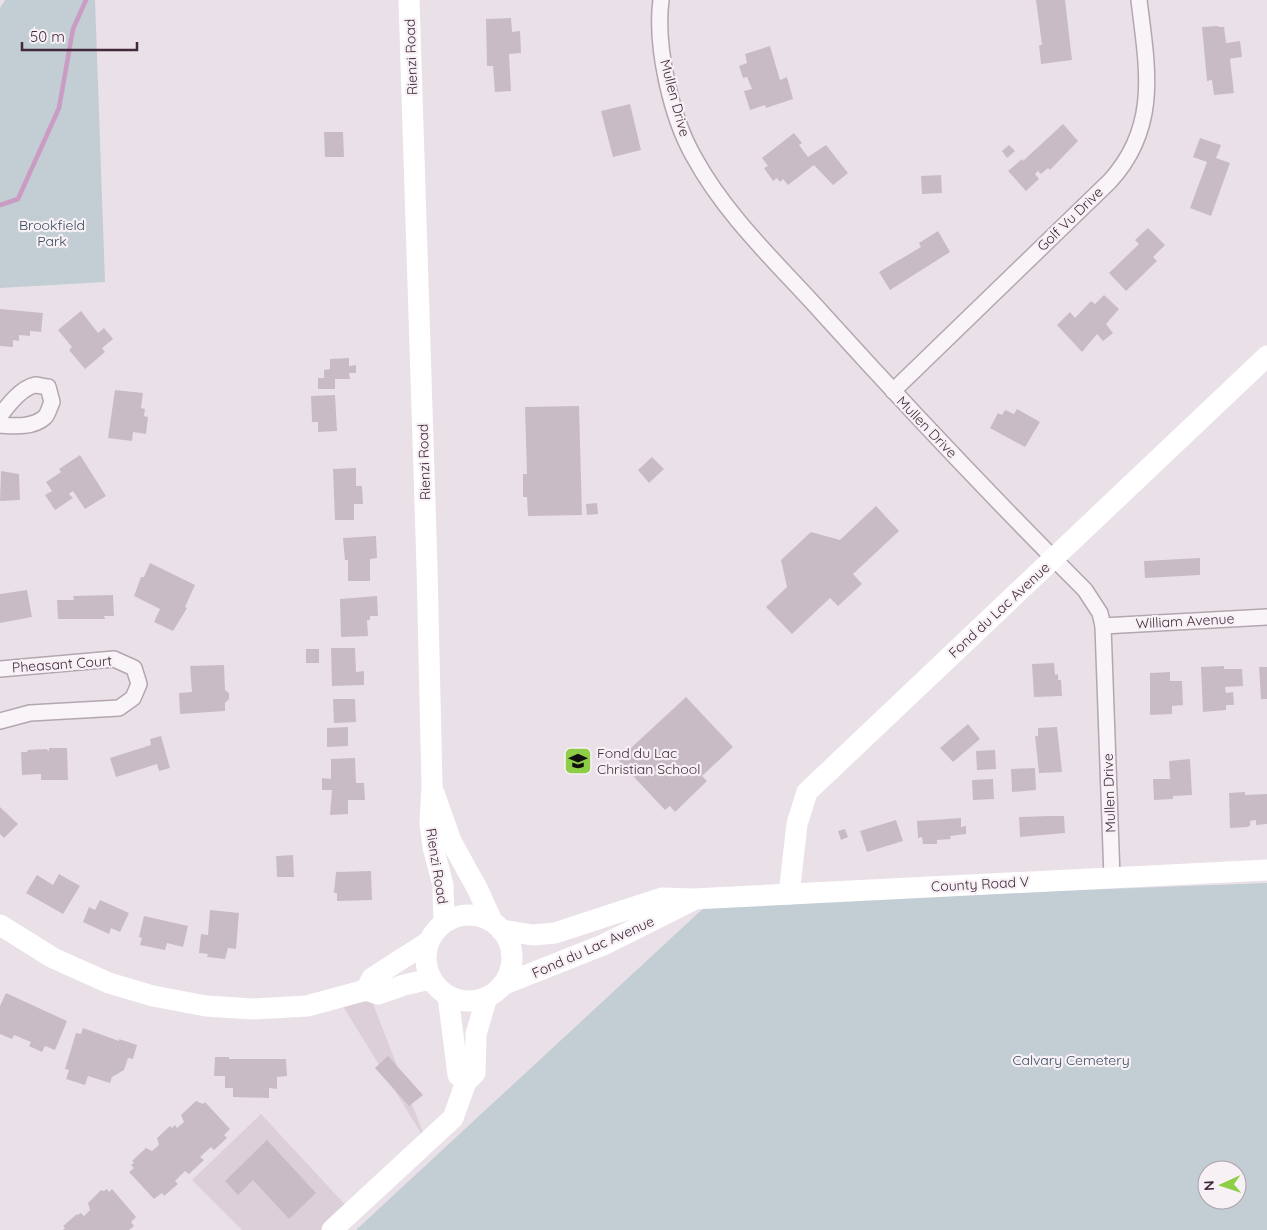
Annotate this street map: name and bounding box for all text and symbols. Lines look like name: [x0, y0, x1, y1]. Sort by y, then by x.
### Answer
street label: Rienzi Road: [401, 18, 421, 96]
scale bar: [22, 20, 138, 52]
text: 50 m: [30, 27, 65, 46]
street label: Mullen Drive: [656, 57, 694, 139]
street label: Golf Vu Drive: [1033, 183, 1107, 255]
park label: Brookfield Park: [19, 216, 85, 250]
street label: Mullen Drive: [893, 392, 961, 462]
street label: Rienzi Road: [414, 423, 434, 501]
street label: Fond du Lac Avenue: [945, 558, 1053, 662]
street label: William Avenue: [1135, 609, 1235, 633]
street label: Pheasant Court: [11, 652, 113, 676]
place label: Fond du Lac Christian School: [597, 744, 700, 778]
school or university icon: Fond du Lac Christian School: [563, 746, 593, 776]
street label: Mullen Drive: [1099, 753, 1119, 833]
street label: Rienzi Road: [422, 827, 452, 905]
street label: County Road V: [931, 872, 1029, 896]
street label: Fond du Lac Avenue: [529, 912, 657, 982]
park label: Calvary Cemetery: [1012, 1051, 1130, 1069]
north arrow: [1197, 1160, 1247, 1210]
text: N: [1200, 1180, 1218, 1191]

